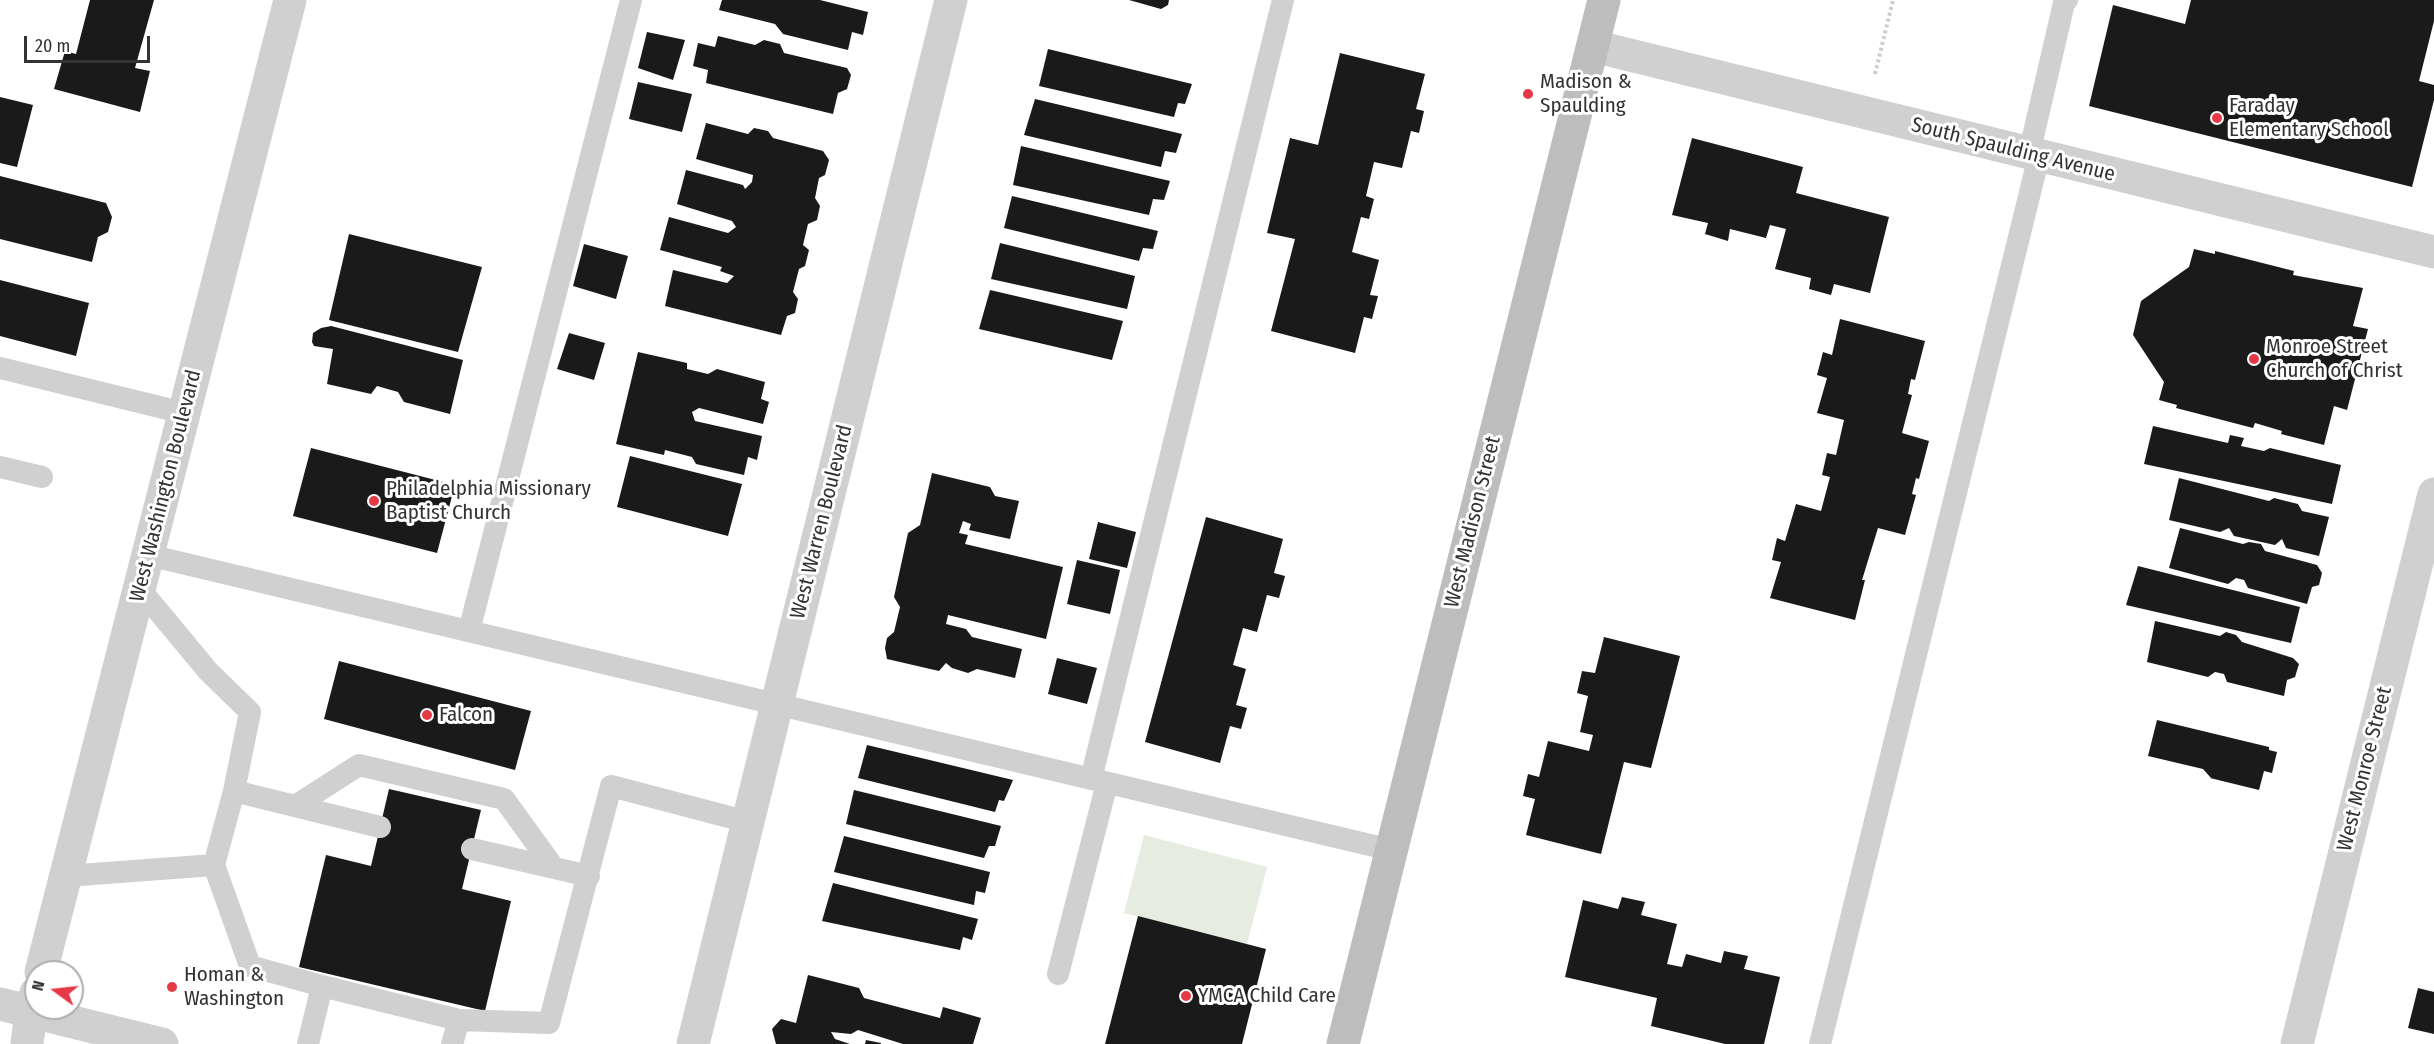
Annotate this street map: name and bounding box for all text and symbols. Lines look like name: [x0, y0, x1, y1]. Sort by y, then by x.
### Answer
scale bar: [27, 24, 153, 62]
text: 20 m: [35, 35, 70, 57]
place label: Madison & Spaulding: [1540, 69, 1632, 119]
marker: Madison & Spaulding: [1521, 87, 1535, 101]
place label: Faraday Elementary School: [2229, 93, 2389, 143]
marker: Faraday Elementary School: [2210, 111, 2224, 125]
street label: South Spaulding Avenue: [1909, 112, 2117, 188]
place label: Monroe Street Church of Christ: [2266, 334, 2403, 384]
marker: Monroe Street Church of Christ: [2247, 352, 2261, 366]
street label: West Washington Boulevard: [125, 367, 207, 605]
street label: West Warren Boulevard: [786, 422, 858, 622]
street label: West Madison Street: [1439, 434, 1507, 610]
place label: Philadelphia Missionary Baptist Church: [386, 476, 591, 526]
marker: Philadelphia Missionary Baptist Church: [367, 494, 381, 508]
street label: West Monroe Street: [2332, 684, 2398, 854]
place label: Falcon: [439, 702, 493, 728]
marker: Falcon: [420, 708, 434, 722]
north arrow: [24, 960, 84, 1020]
place label: Homan & Washington: [184, 962, 284, 1012]
text: N: [28, 979, 48, 993]
marker: Homan & Washington: [165, 980, 179, 994]
place label: YMCA Child Care: [1198, 983, 1336, 1009]
marker: YMCA Child Care: [1179, 989, 1193, 1003]

